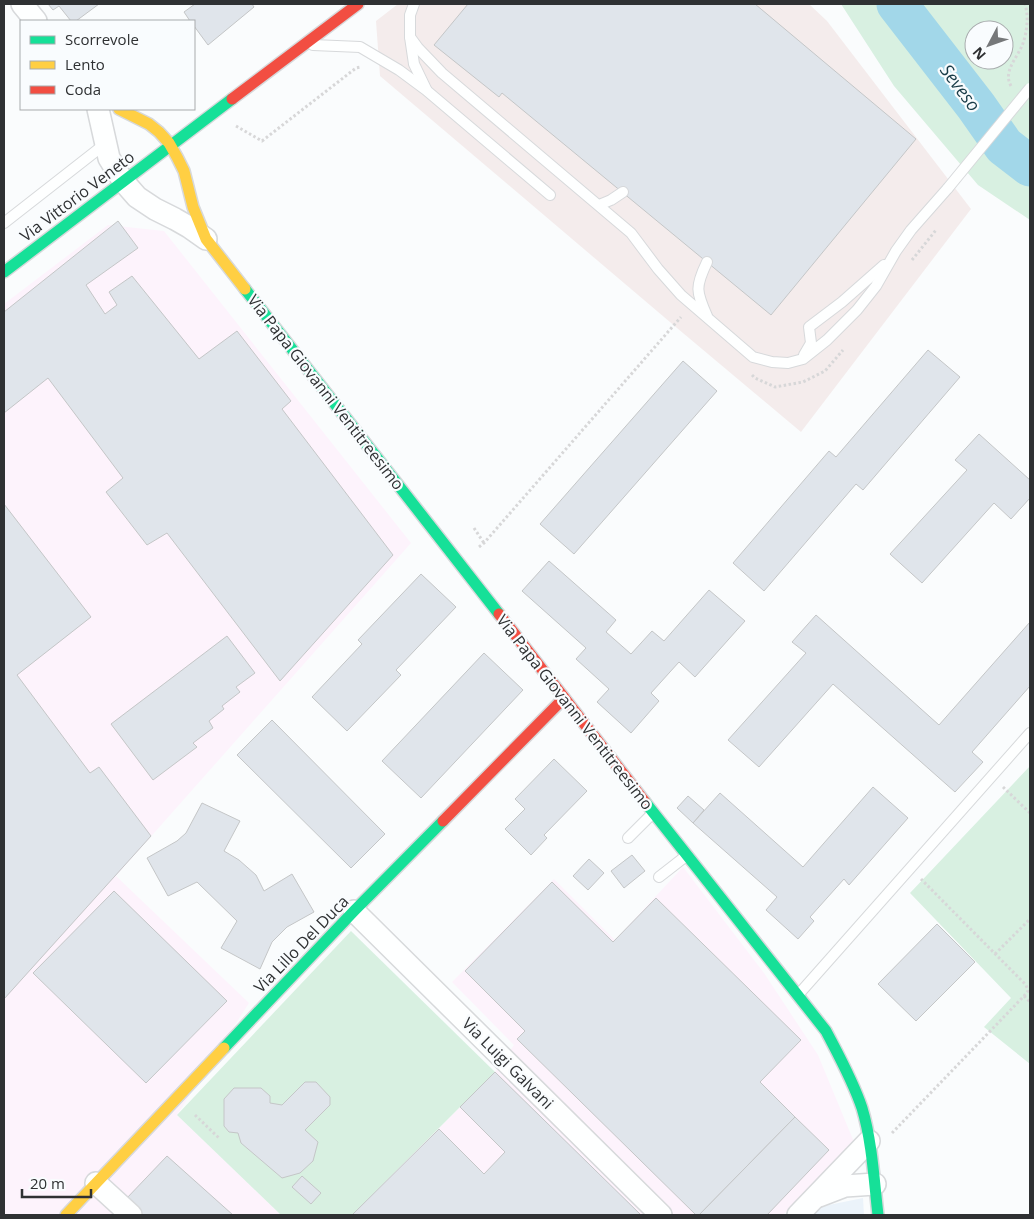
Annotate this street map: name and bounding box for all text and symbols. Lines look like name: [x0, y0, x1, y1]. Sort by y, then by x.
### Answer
legend: [20, 20, 195, 110]
north arrow: [964, 20, 1014, 70]
text: Scorrevole: [65, 29, 139, 49]
text: N: [968, 43, 990, 64]
text: Lento: [65, 54, 105, 74]
water label: Seveso: [935, 59, 986, 116]
text: Coda: [65, 79, 101, 99]
street label: Via Vittorio Veneto: [15, 146, 139, 246]
street label: Via Papa Giovanni Ventitreesimo: [243, 290, 409, 494]
street label: Via Papa Giovanni Ventitreesimo: [492, 610, 658, 814]
street label: Via Lillo Del Duca: [249, 890, 353, 998]
street label: Via Luigi Galvani: [457, 1012, 559, 1114]
scale bar: [22, 1166, 91, 1198]
text: 20 m: [30, 1173, 65, 1193]

